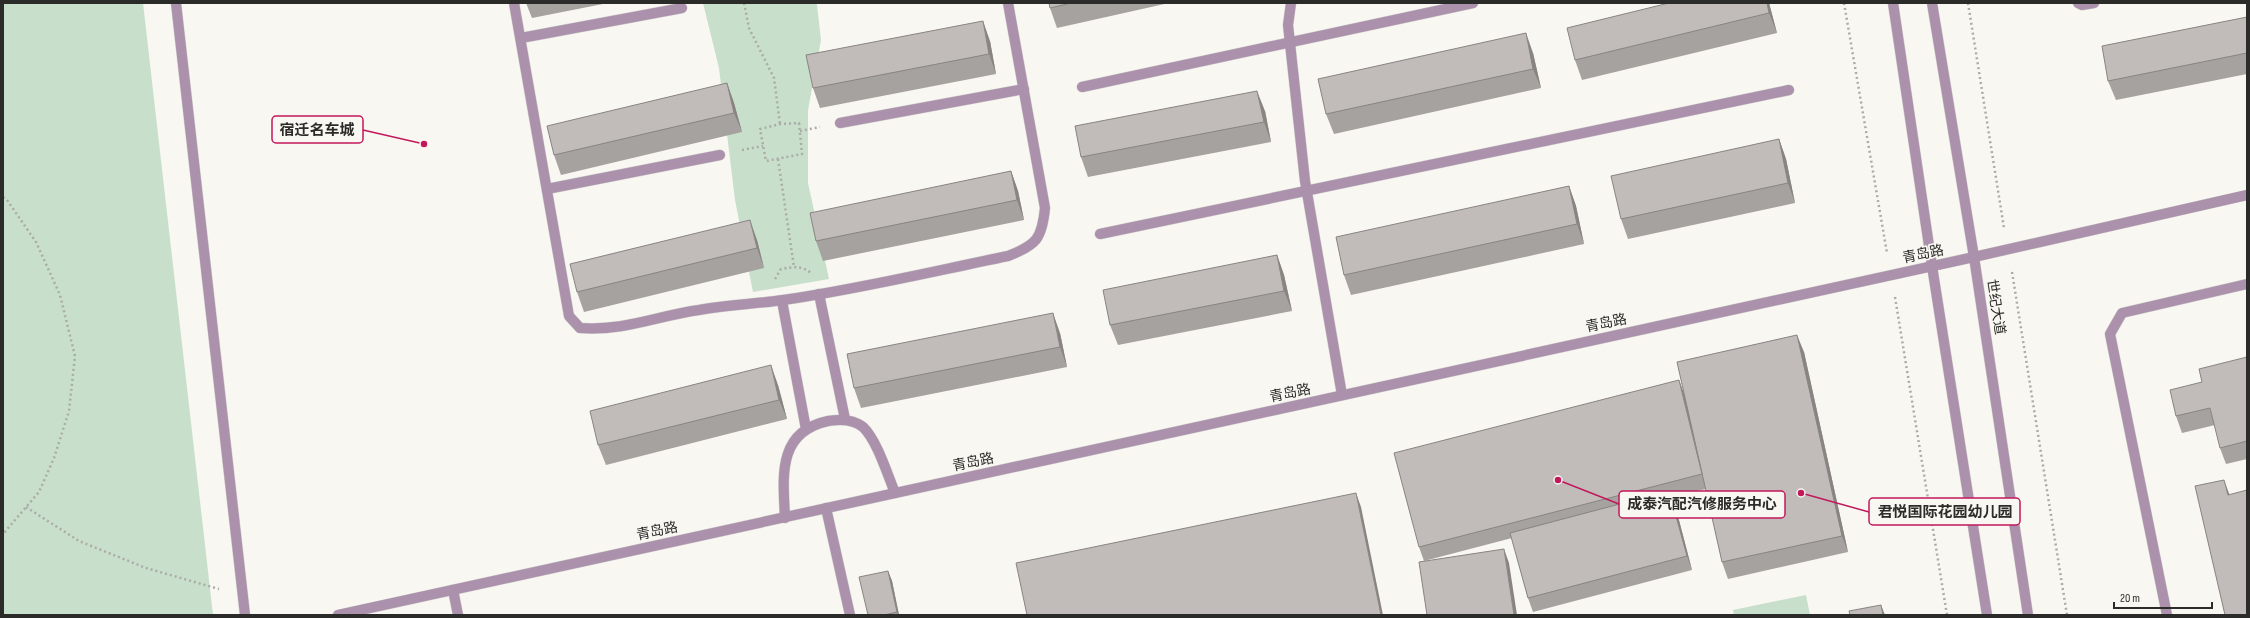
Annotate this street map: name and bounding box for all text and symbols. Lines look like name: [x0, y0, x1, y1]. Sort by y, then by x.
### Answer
callout: 宿迁名车城: [272, 116, 363, 143]
text: 宿迁名车城: [279, 121, 355, 140]
street label: 青岛路: [1901, 241, 1945, 267]
street label: 世纪大道: [1983, 278, 2009, 336]
street label: 青岛路: [1584, 310, 1628, 336]
street label: 青岛路: [1268, 380, 1312, 406]
street label: 青岛路: [951, 449, 995, 475]
callout: 成泰汽配汽修服务中心: [1619, 491, 1785, 518]
text: 成泰汽配汽修服务中心: [1627, 495, 1777, 514]
callout: 君悦国际花园幼儿园: [1869, 498, 2020, 525]
text: 君悦国际花园幼儿园: [1877, 503, 2013, 522]
street label: 青岛路: [635, 518, 679, 544]
scale bar: [2114, 584, 2212, 610]
text: 20 m: [2120, 591, 2140, 606]

